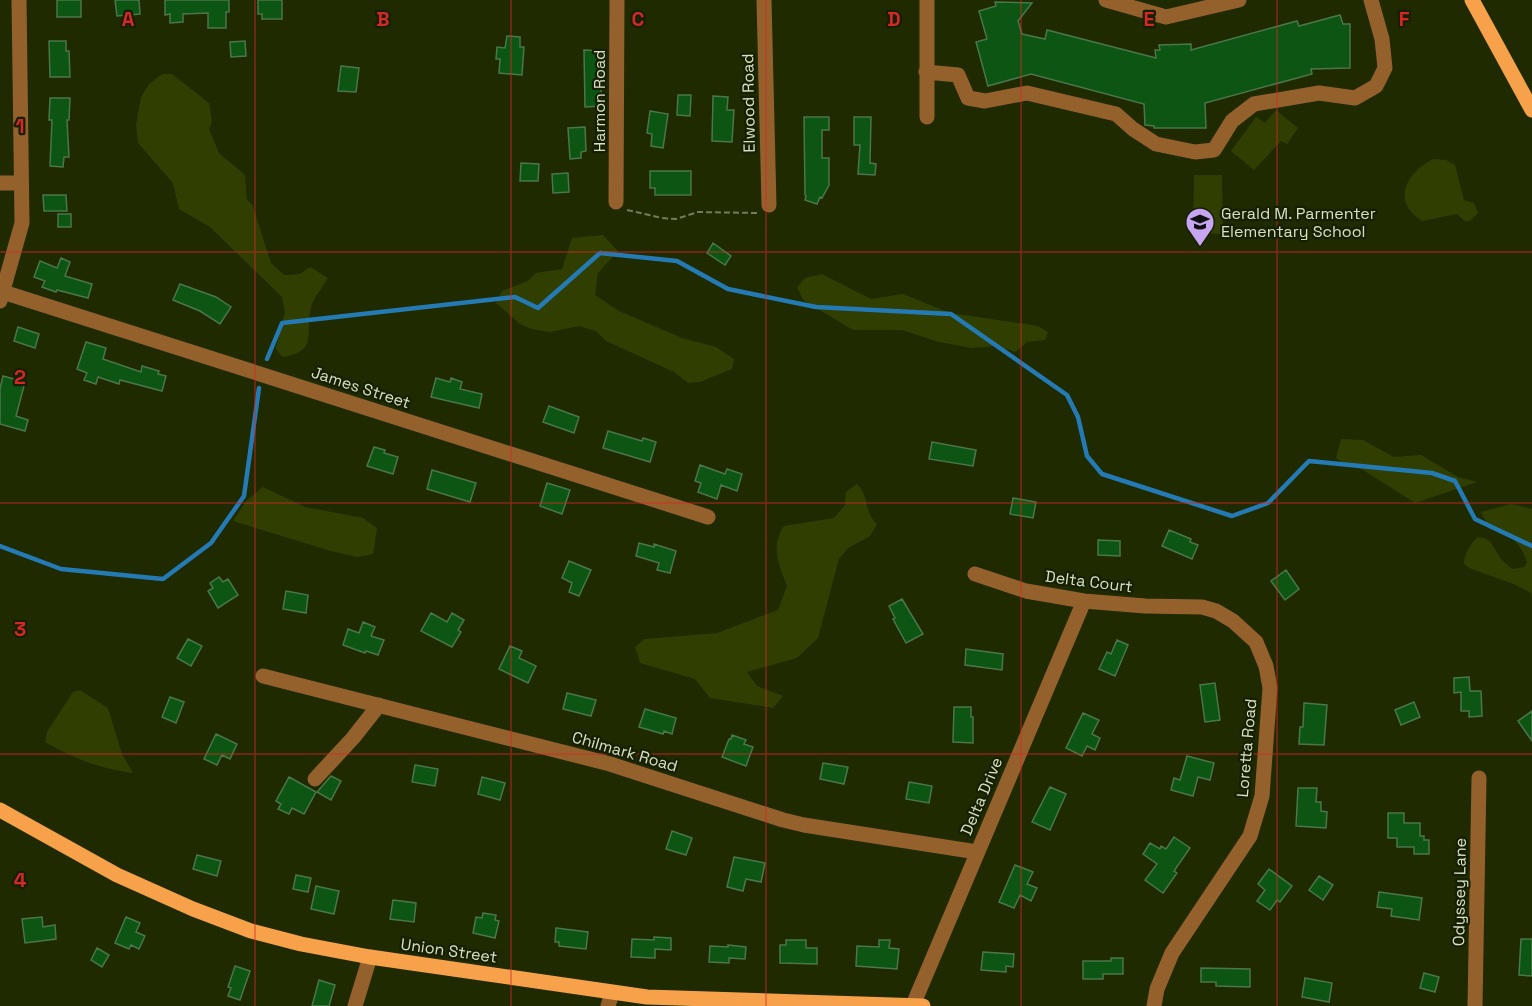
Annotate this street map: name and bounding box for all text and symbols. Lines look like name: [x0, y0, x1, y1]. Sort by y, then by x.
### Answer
text: A: [122, 6, 135, 32]
text: B: [376, 6, 390, 32]
text: C: [632, 6, 645, 32]
text: D: [887, 6, 901, 32]
text: E: [1143, 6, 1155, 32]
text: F: [1399, 6, 1410, 32]
street label: Harmon Road: [589, 50, 610, 152]
street label: Elwood Road: [737, 53, 760, 153]
text: 1: [15, 113, 25, 139]
place label: Gerald M. Parmenter Elementary School: [1221, 203, 1376, 242]
school or university icon: Gerald M. Parmenter Elementary School: [1184, 206, 1216, 248]
street label: James Street: [309, 362, 413, 413]
text: 2: [14, 364, 26, 390]
street label: Delta Court: [1044, 566, 1134, 597]
text: 3: [14, 616, 26, 642]
street label: Loretta Road: [1232, 698, 1261, 798]
street label: Chilmark Road: [570, 726, 680, 777]
street label: Delta Drive: [956, 754, 1007, 838]
street label: Odyssey Lane: [1448, 838, 1471, 946]
text: 4: [14, 867, 27, 893]
street label: Union Street: [399, 933, 498, 968]

